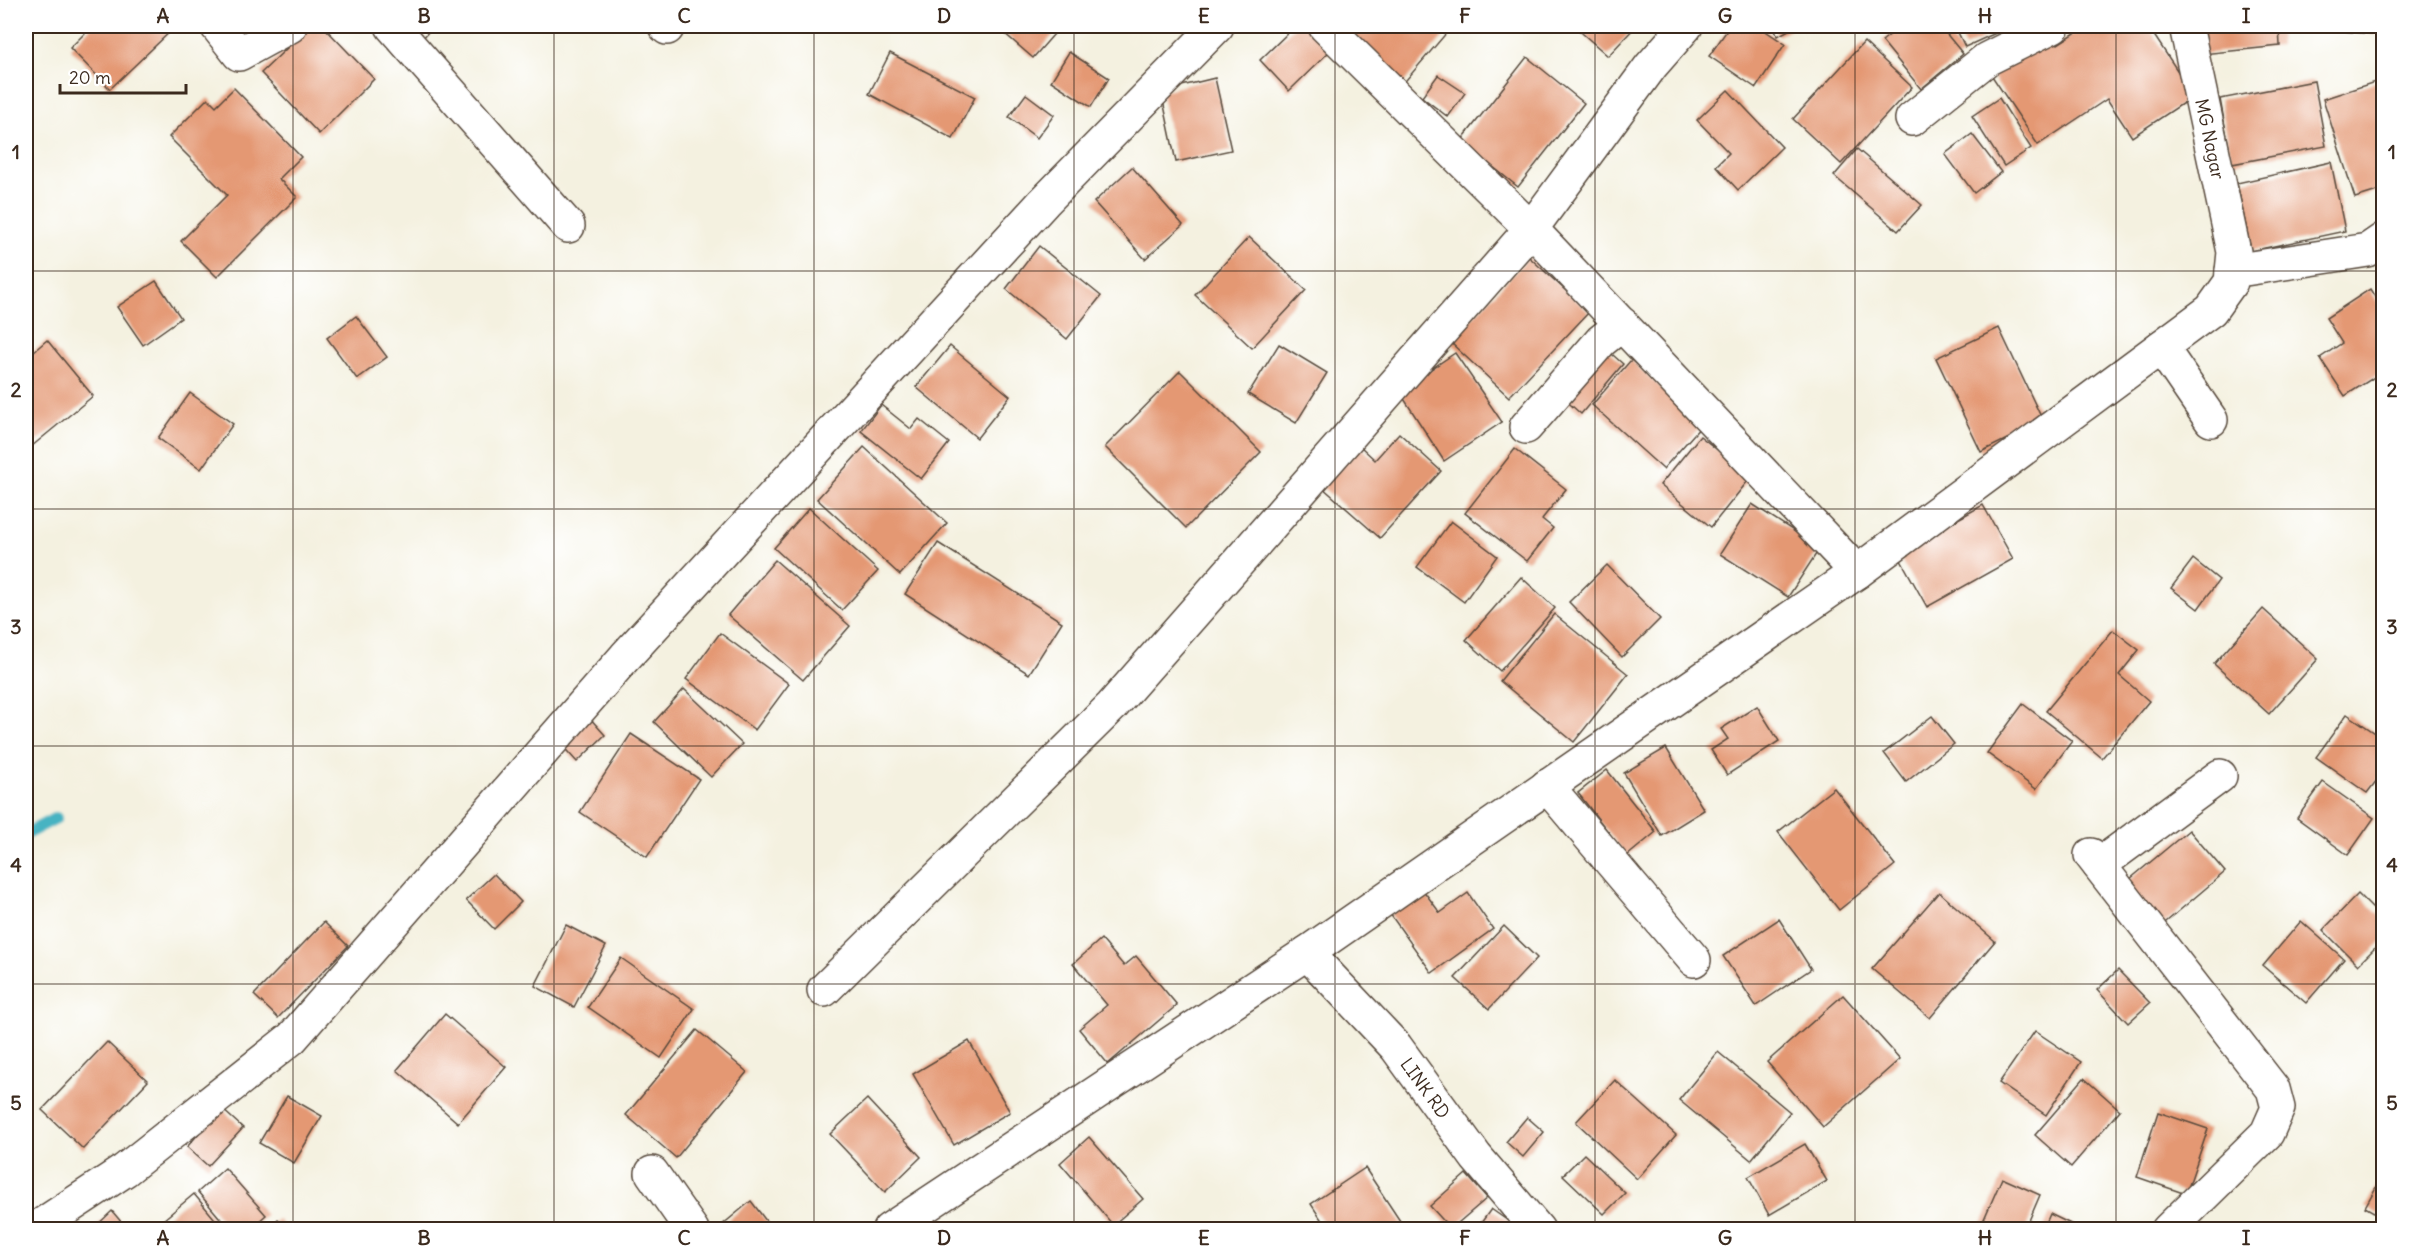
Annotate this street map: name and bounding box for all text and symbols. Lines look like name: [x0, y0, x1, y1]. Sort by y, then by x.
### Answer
text: A: [157, 3, 170, 28]
text: B: [417, 3, 431, 28]
text: C: [677, 3, 691, 28]
text: D: [937, 3, 951, 28]
text: E: [1198, 3, 1210, 28]
text: F: [1459, 3, 1471, 28]
text: G: [1718, 3, 1732, 28]
text: H: [1978, 3, 1992, 28]
text: I: [2242, 3, 2251, 28]
scale bar: [60, 57, 186, 95]
text: 20 m: [69, 66, 111, 89]
street label: MG Nagar: [2190, 96, 2230, 182]
text: 1: [12, 139, 20, 164]
text: 1: [2388, 139, 2396, 164]
text: 2: [11, 377, 22, 402]
text: 2: [2387, 377, 2398, 402]
text: 3: [10, 614, 22, 639]
text: 3: [2386, 614, 2398, 639]
text: 4: [10, 852, 22, 877]
text: 4: [2386, 852, 2398, 877]
street label: LINK RD: [1396, 1053, 1456, 1123]
text: 5: [10, 1090, 22, 1115]
text: 5: [2386, 1090, 2398, 1115]
text: A: [157, 1225, 170, 1250]
text: B: [417, 1225, 431, 1250]
text: C: [677, 1225, 691, 1250]
text: D: [937, 1225, 951, 1250]
text: E: [1198, 1225, 1210, 1250]
text: F: [1459, 1225, 1471, 1250]
text: G: [1718, 1225, 1732, 1250]
text: H: [1978, 1225, 1992, 1250]
text: I: [2242, 1225, 2251, 1250]

